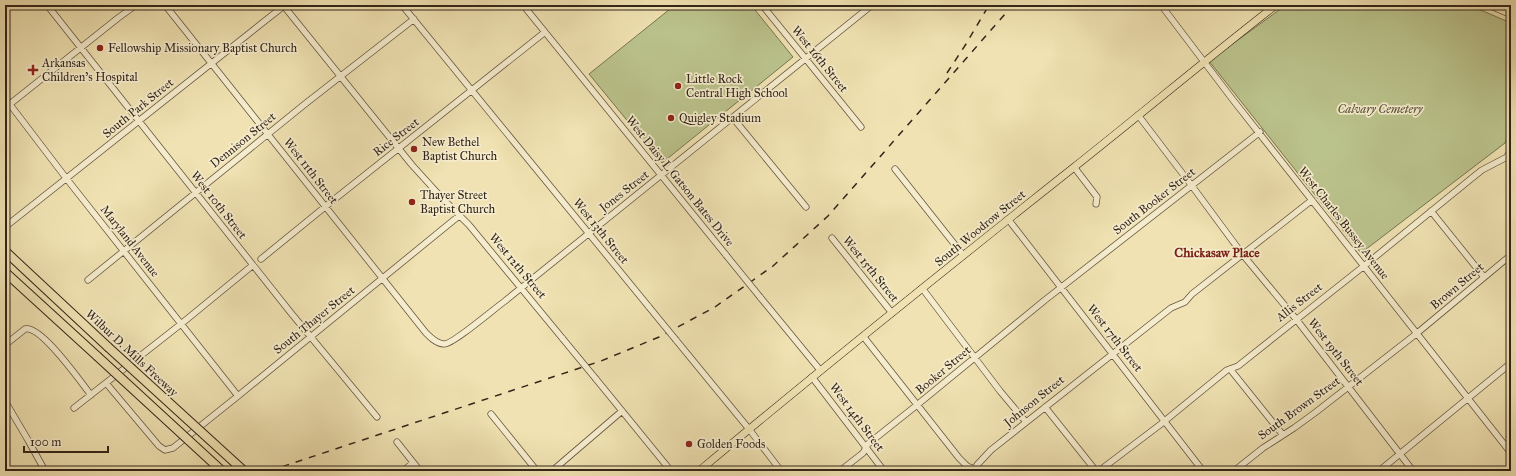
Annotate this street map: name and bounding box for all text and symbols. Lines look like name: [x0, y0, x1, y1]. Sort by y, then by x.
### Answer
street label: West 16th Street: [789, 23, 851, 96]
place label: Fellowship Missionary Baptist Church: [108, 41, 297, 55]
marker: Fellowship Missionary Baptist Church: [95, 43, 105, 53]
place label: Arkansas Children's Hospital: [41, 56, 138, 84]
marker: Arkansas Children's Hospital: [27, 64, 39, 76]
place label: Little Rock Central High School: [686, 72, 789, 101]
street label: South Park Street: [100, 75, 177, 141]
marker: Little Rock Central High School: [673, 81, 683, 91]
park label: Calvary Cemetery: [1338, 102, 1423, 116]
street label: Dennison Street: [207, 109, 279, 171]
place label: Quigley Stadium: [679, 111, 761, 126]
street label: West Daisy L Gatson Bates Drive: [623, 113, 737, 249]
marker: Quigley Stadium: [666, 113, 676, 123]
street label: Rice Street: [370, 114, 422, 159]
street label: West 11th Street: [281, 135, 342, 207]
place label: New Bethel Baptist Church: [422, 135, 497, 163]
marker: New Bethel Baptist Church: [409, 144, 419, 154]
street label: South Booker Street: [1110, 164, 1198, 237]
street label: West Charles Bussey Avenue: [1296, 164, 1392, 282]
street label: Jones Street: [595, 167, 653, 217]
street label: West 10th Street: [188, 168, 250, 242]
street label: South Woodrow Street: [932, 187, 1029, 269]
place label: Thayer Street Baptist Church: [420, 188, 495, 216]
street label: West 13th Street: [570, 196, 632, 267]
marker: Thayer Street Baptist Church: [407, 197, 417, 207]
street label: Maryland Avenue: [98, 202, 162, 280]
street label: West 12th Street: [487, 230, 550, 302]
street label: West 15th Street: [840, 233, 902, 305]
district label: Chickasaw Place: [1174, 245, 1260, 261]
street label: Brown Street: [1428, 259, 1487, 312]
street label: Allis Street: [1272, 279, 1325, 325]
street label: South Thayer Street: [271, 283, 358, 357]
street label: West 17th Street: [1084, 302, 1146, 375]
street label: Wilbur D. Mills Freeway: [83, 307, 181, 400]
street label: West 19th Street: [1305, 316, 1367, 389]
street label: Booker Street: [913, 342, 974, 397]
street label: Johnson Street: [1000, 372, 1068, 432]
street label: South Brown Street: [1255, 373, 1343, 442]
street label: West 14th Street: [827, 380, 888, 454]
scale bar: [24, 428, 108, 454]
text: 100 m: [30, 435, 61, 449]
place label: Golden Foods: [697, 437, 765, 451]
marker: Golden Foods: [684, 439, 694, 449]

